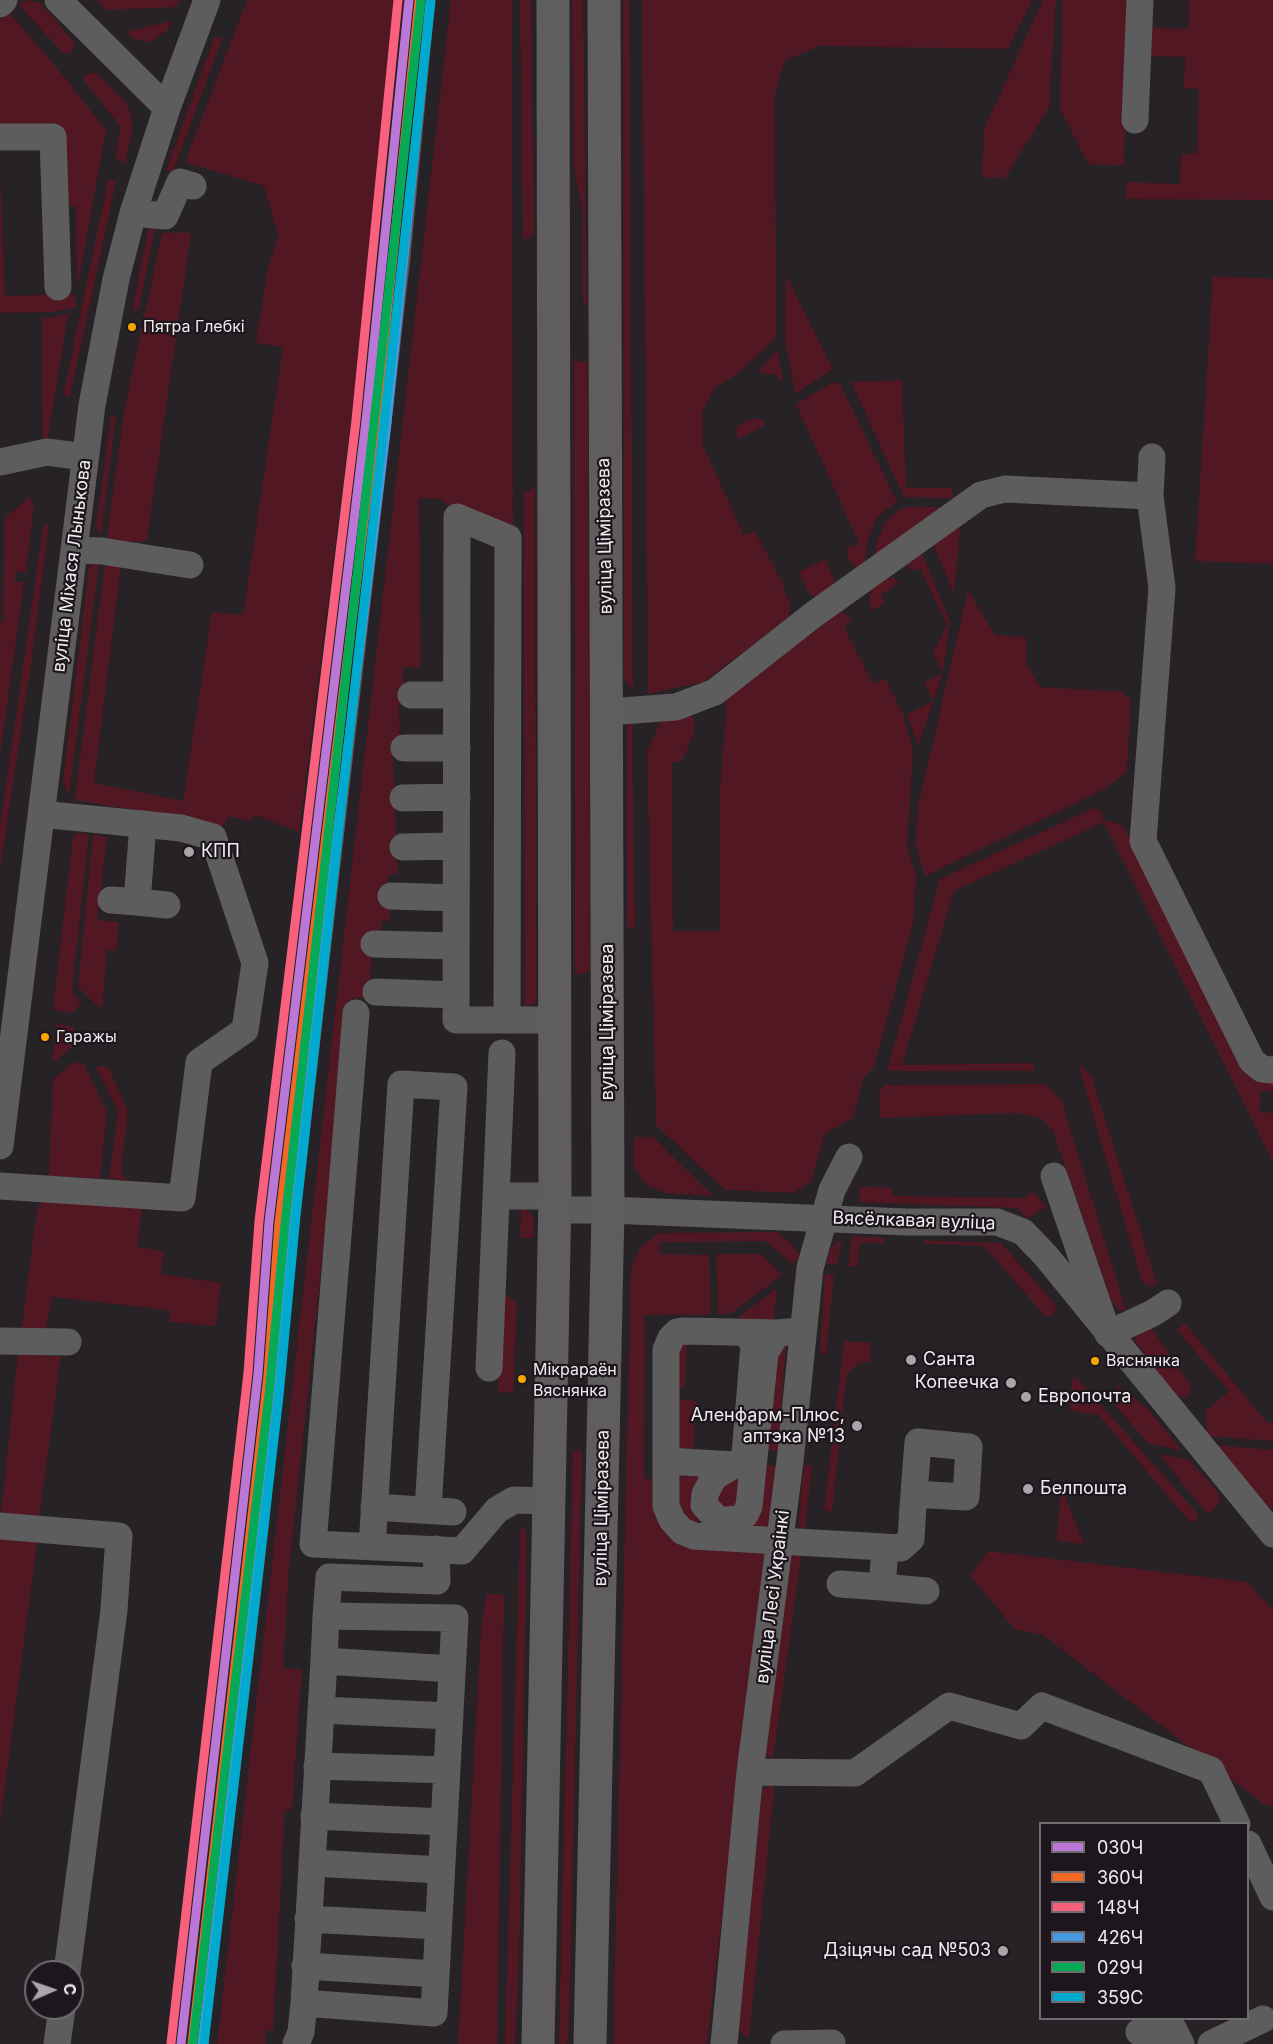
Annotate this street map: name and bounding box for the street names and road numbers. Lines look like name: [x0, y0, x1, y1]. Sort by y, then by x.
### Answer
street label: вуліца Ціміразева: [593, 458, 617, 614]
street label: вуліца Міхася Лынькова: [48, 459, 96, 673]
street label: вуліца Ціміразева: [597, 944, 619, 1100]
street label: Вясёлкавая вуліца: [832, 1207, 996, 1235]
street label: вуліца Ціміразева: [590, 1430, 614, 1586]
street label: вуліца Лесі Украінкі: [752, 1509, 794, 1685]

